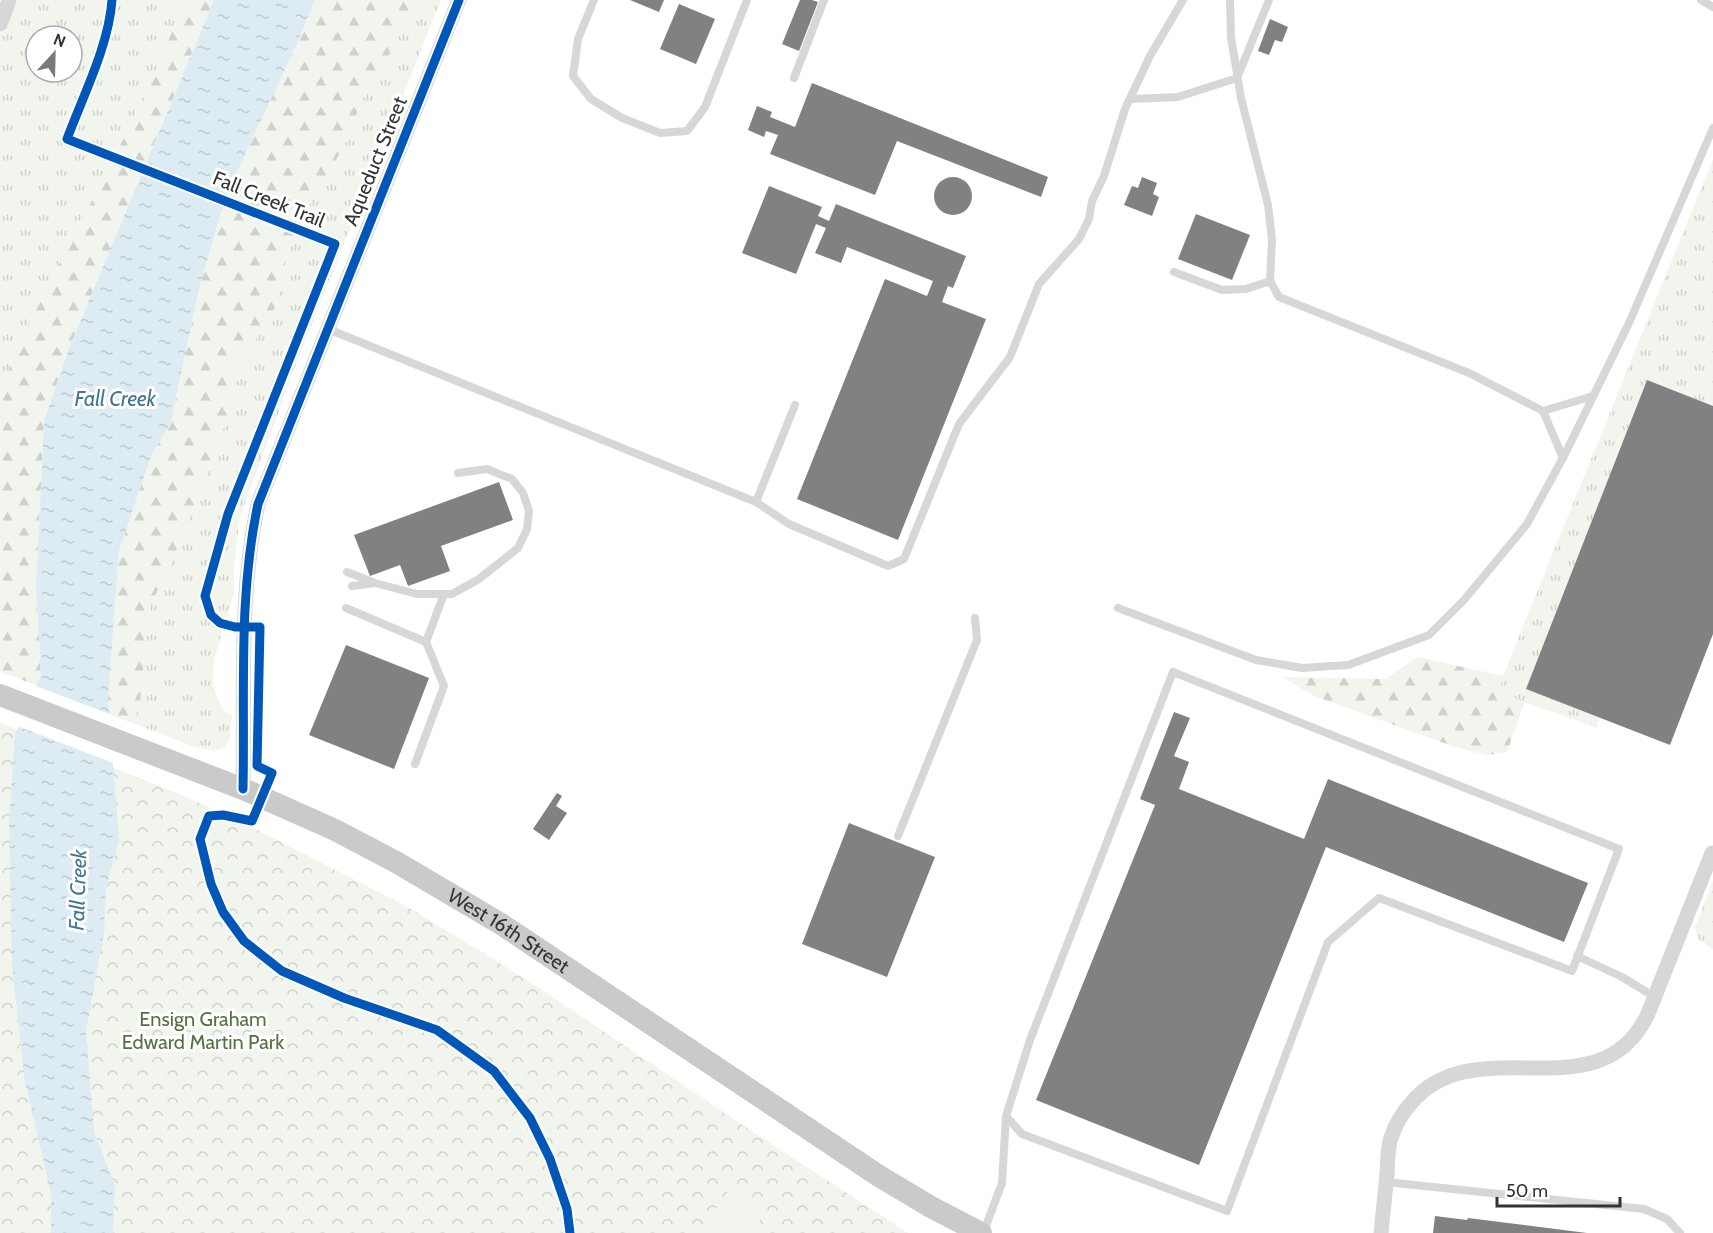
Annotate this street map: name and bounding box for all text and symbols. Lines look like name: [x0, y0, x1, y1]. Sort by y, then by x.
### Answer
north arrow: [24, 24, 84, 84]
text: N: [51, 30, 68, 51]
street label: Aqueduct Street: [338, 93, 412, 229]
street label: Fall Creek Trail: [209, 166, 329, 232]
water label: Fall Creek: [74, 386, 157, 411]
water label: Fall Creek: [64, 848, 91, 931]
street label: West 16th Street: [443, 883, 574, 978]
park label: Ensign Graham Edward Martin Park: [122, 1007, 284, 1054]
scale bar: [1497, 1170, 1620, 1208]
text: 50 m: [1506, 1180, 1548, 1202]

